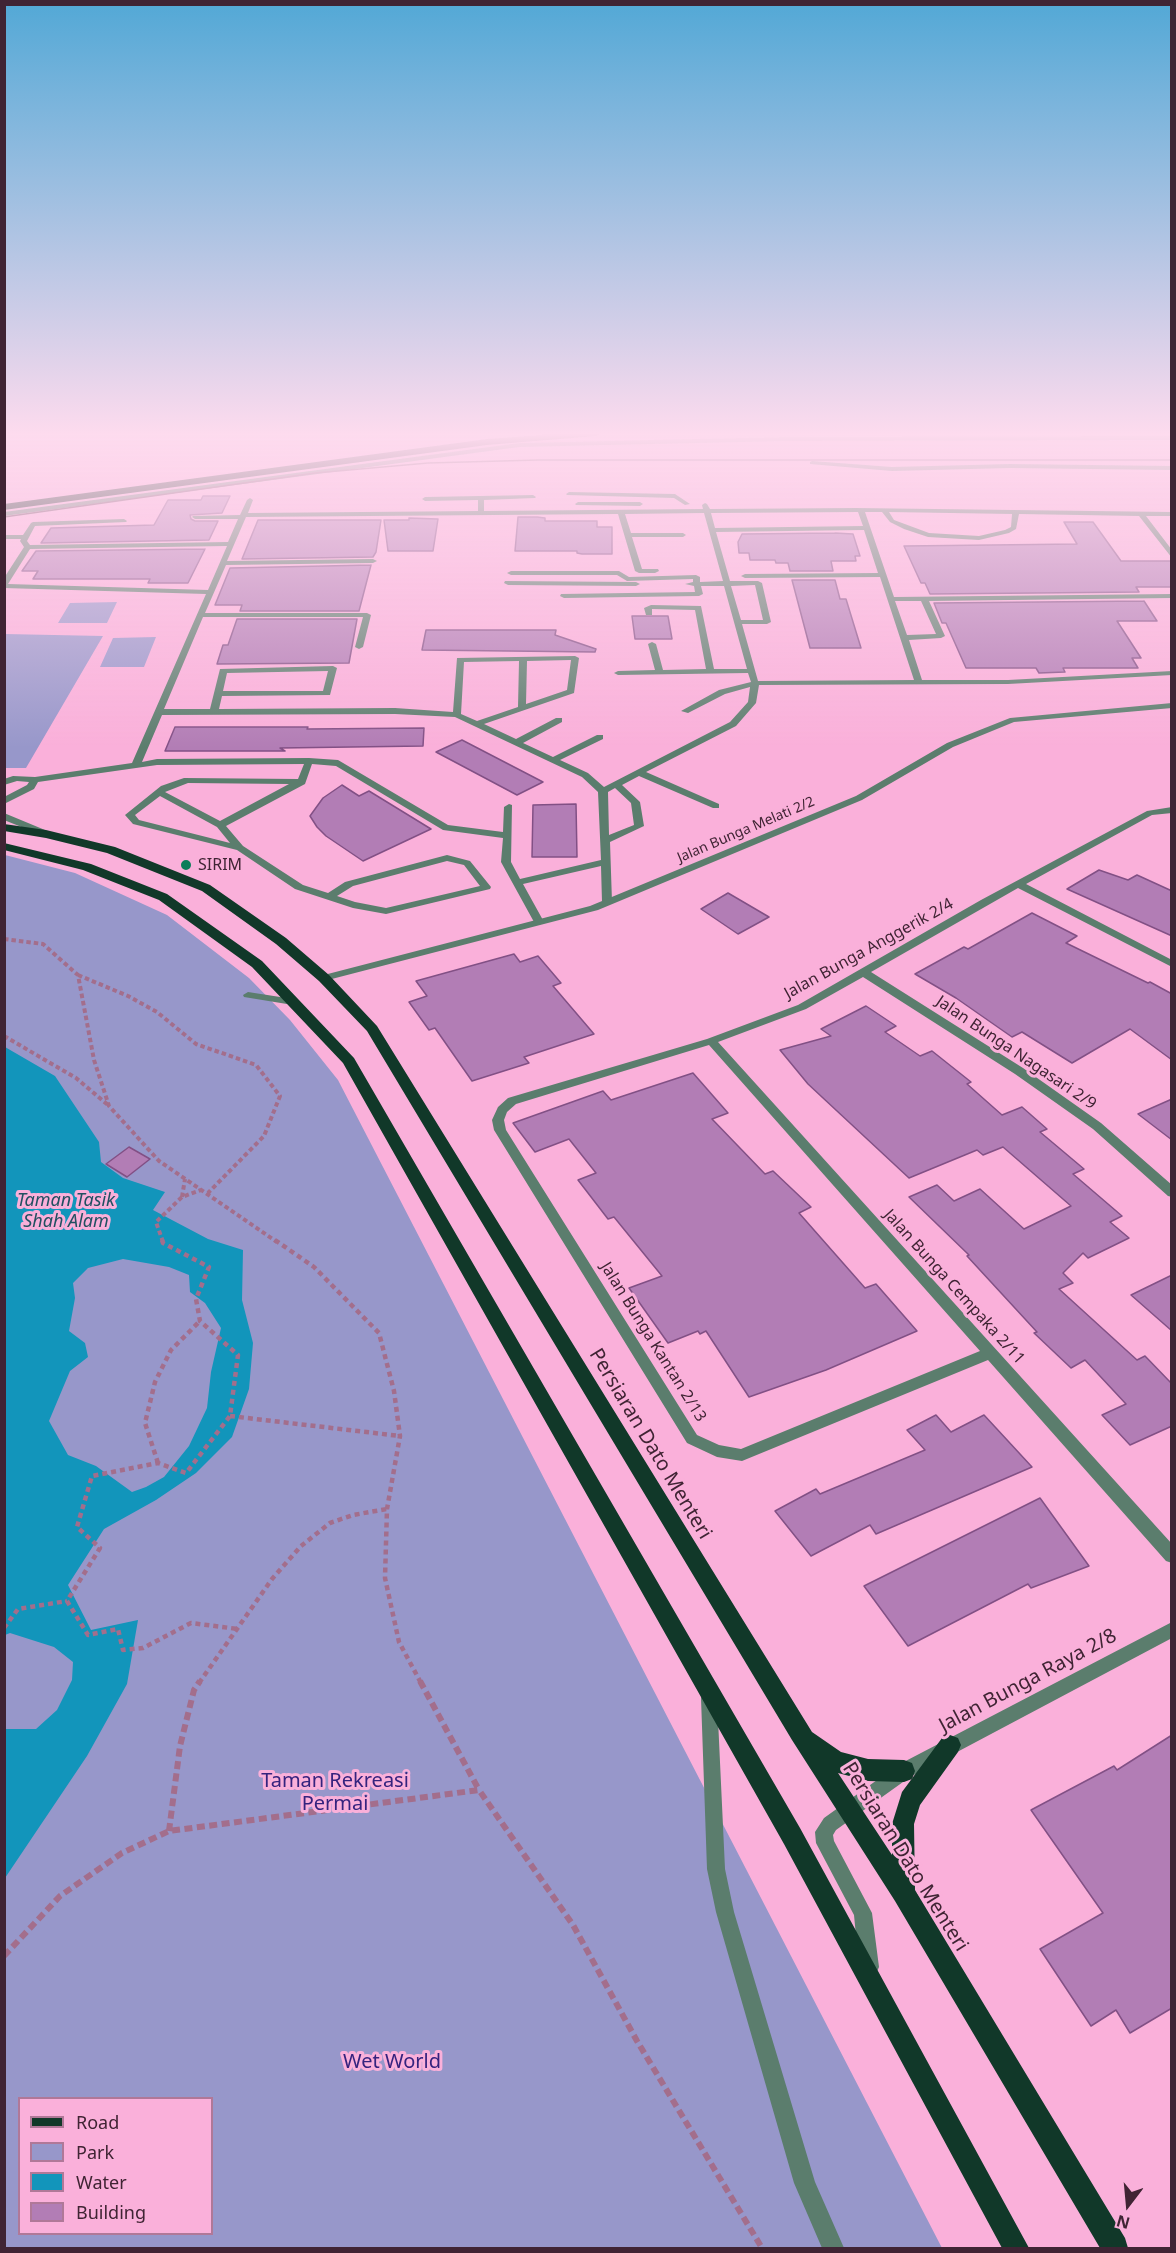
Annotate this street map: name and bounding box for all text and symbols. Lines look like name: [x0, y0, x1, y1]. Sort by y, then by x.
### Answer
street label: Jalan Bunga Melati 2/2: [675, 793, 817, 867]
place label: SIRIM: [198, 855, 242, 875]
marker: SIRIM: [179, 858, 193, 872]
street label: Jalan Bunga Anggerik 2/4: [781, 895, 957, 1003]
street label: Jalan Bunga Nagasari 2/9: [932, 992, 1100, 1114]
water label: Taman Tasik Shah Alam: [17, 1190, 115, 1232]
street label: Jalan Bunga Cempaka 2/11: [879, 1206, 1029, 1368]
street label: Jalan Bunga Kantan 2/13: [596, 1259, 710, 1425]
street label: Persiaran Dato Menteri: [584, 1344, 716, 1544]
street label: Jalan Bunga Raya 2/8: [935, 1624, 1121, 1738]
street label: Persiaran Dato Menteri: [837, 1758, 973, 1956]
park label: Taman Rekreasi Permai: [261, 1769, 409, 1816]
park label: Wet World: [343, 2050, 441, 2074]
legend: [18, 2097, 213, 2235]
text: Road: [76, 2110, 119, 2134]
text: Park: [76, 2140, 114, 2164]
text: Water: [76, 2170, 127, 2194]
north arrow: [1098, 2175, 1158, 2235]
text: Building: [76, 2200, 146, 2224]
text: N: [1114, 2210, 1132, 2235]

